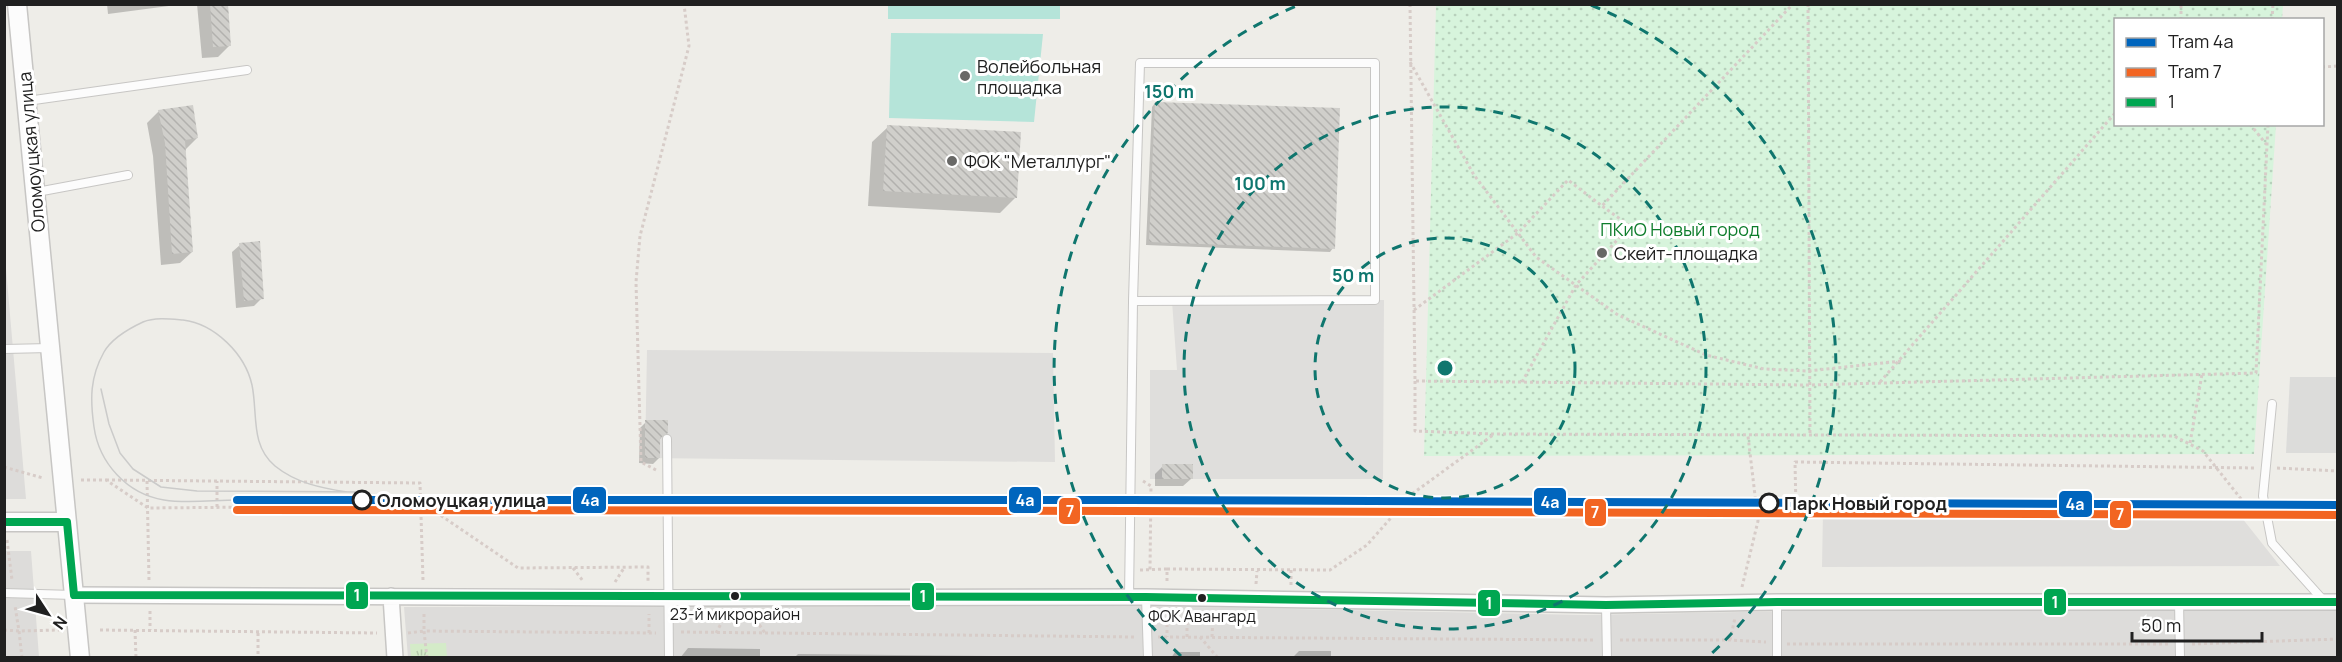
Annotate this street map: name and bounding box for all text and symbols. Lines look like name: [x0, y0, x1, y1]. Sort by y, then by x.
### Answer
legend: [2114, 18, 2324, 126]
text: Tram 4а: [2168, 29, 2233, 53]
place label: Волейбольная площадка: [977, 54, 1101, 99]
text: Tram 7: [2168, 59, 2222, 83]
marker: Волейбольная площадка: [958, 69, 972, 83]
street label: Оломоуцкая улица: [12, 71, 50, 233]
text: 150 m: [1144, 79, 1194, 103]
text: 1: [2168, 89, 2175, 113]
place label: ФОК "Металлург": [964, 149, 1111, 173]
marker: ФОК "Металлург": [945, 154, 959, 168]
text: 100 m: [1234, 171, 1286, 195]
park label: ПКиО Новый город: [1600, 217, 1760, 241]
place label: Скейт-площадка: [1614, 241, 1758, 265]
marker: Скейт-площадка: [1595, 246, 1609, 260]
text: 50 m: [1332, 263, 1374, 287]
centre of rings: [1435, 358, 1455, 378]
line badge: 4а: [572, 486, 607, 514]
line badge: 4а: [1008, 486, 1042, 514]
line badge: 4а: [1533, 487, 1567, 516]
place label: Оломоуцкая улица: [377, 488, 546, 512]
text: 4а: [581, 489, 599, 511]
text: 4а: [1016, 489, 1034, 511]
marker: Оломоуцкая улица: [352, 490, 372, 510]
line badge: 4а: [2058, 490, 2093, 518]
text: 4а: [1541, 491, 1559, 513]
place label: Парк Новый город: [1784, 491, 1947, 515]
marker: Парк Новый город: [1759, 493, 1779, 513]
text: 4а: [2066, 493, 2084, 515]
line badge: 7: [1058, 497, 1081, 525]
line badge: 7: [1584, 498, 1607, 527]
text: 7: [1066, 500, 1074, 522]
line badge: 7: [2109, 500, 2132, 529]
text: 7: [1591, 501, 1599, 523]
text: 7: [2116, 503, 2124, 525]
line badge: 1: [345, 581, 369, 610]
line badge: 1: [911, 582, 935, 611]
north arrow: [18, 584, 78, 644]
text: 1: [353, 584, 361, 606]
text: 1: [919, 585, 927, 607]
line badge: 1: [2043, 588, 2067, 616]
line badge: 1: [1477, 589, 1501, 617]
marker: 23-й микрорайон: [729, 590, 741, 602]
text: 1: [2051, 591, 2059, 613]
marker: ФОК Авангард: [1196, 592, 1208, 604]
text: 1: [1485, 592, 1493, 614]
place label: 23-й микрорайон: [670, 603, 800, 625]
place label: ФОК Авангард: [1148, 605, 1256, 627]
scale bar: [2132, 605, 2262, 643]
text: N: [48, 612, 72, 634]
text: 50 m: [2141, 613, 2181, 637]

